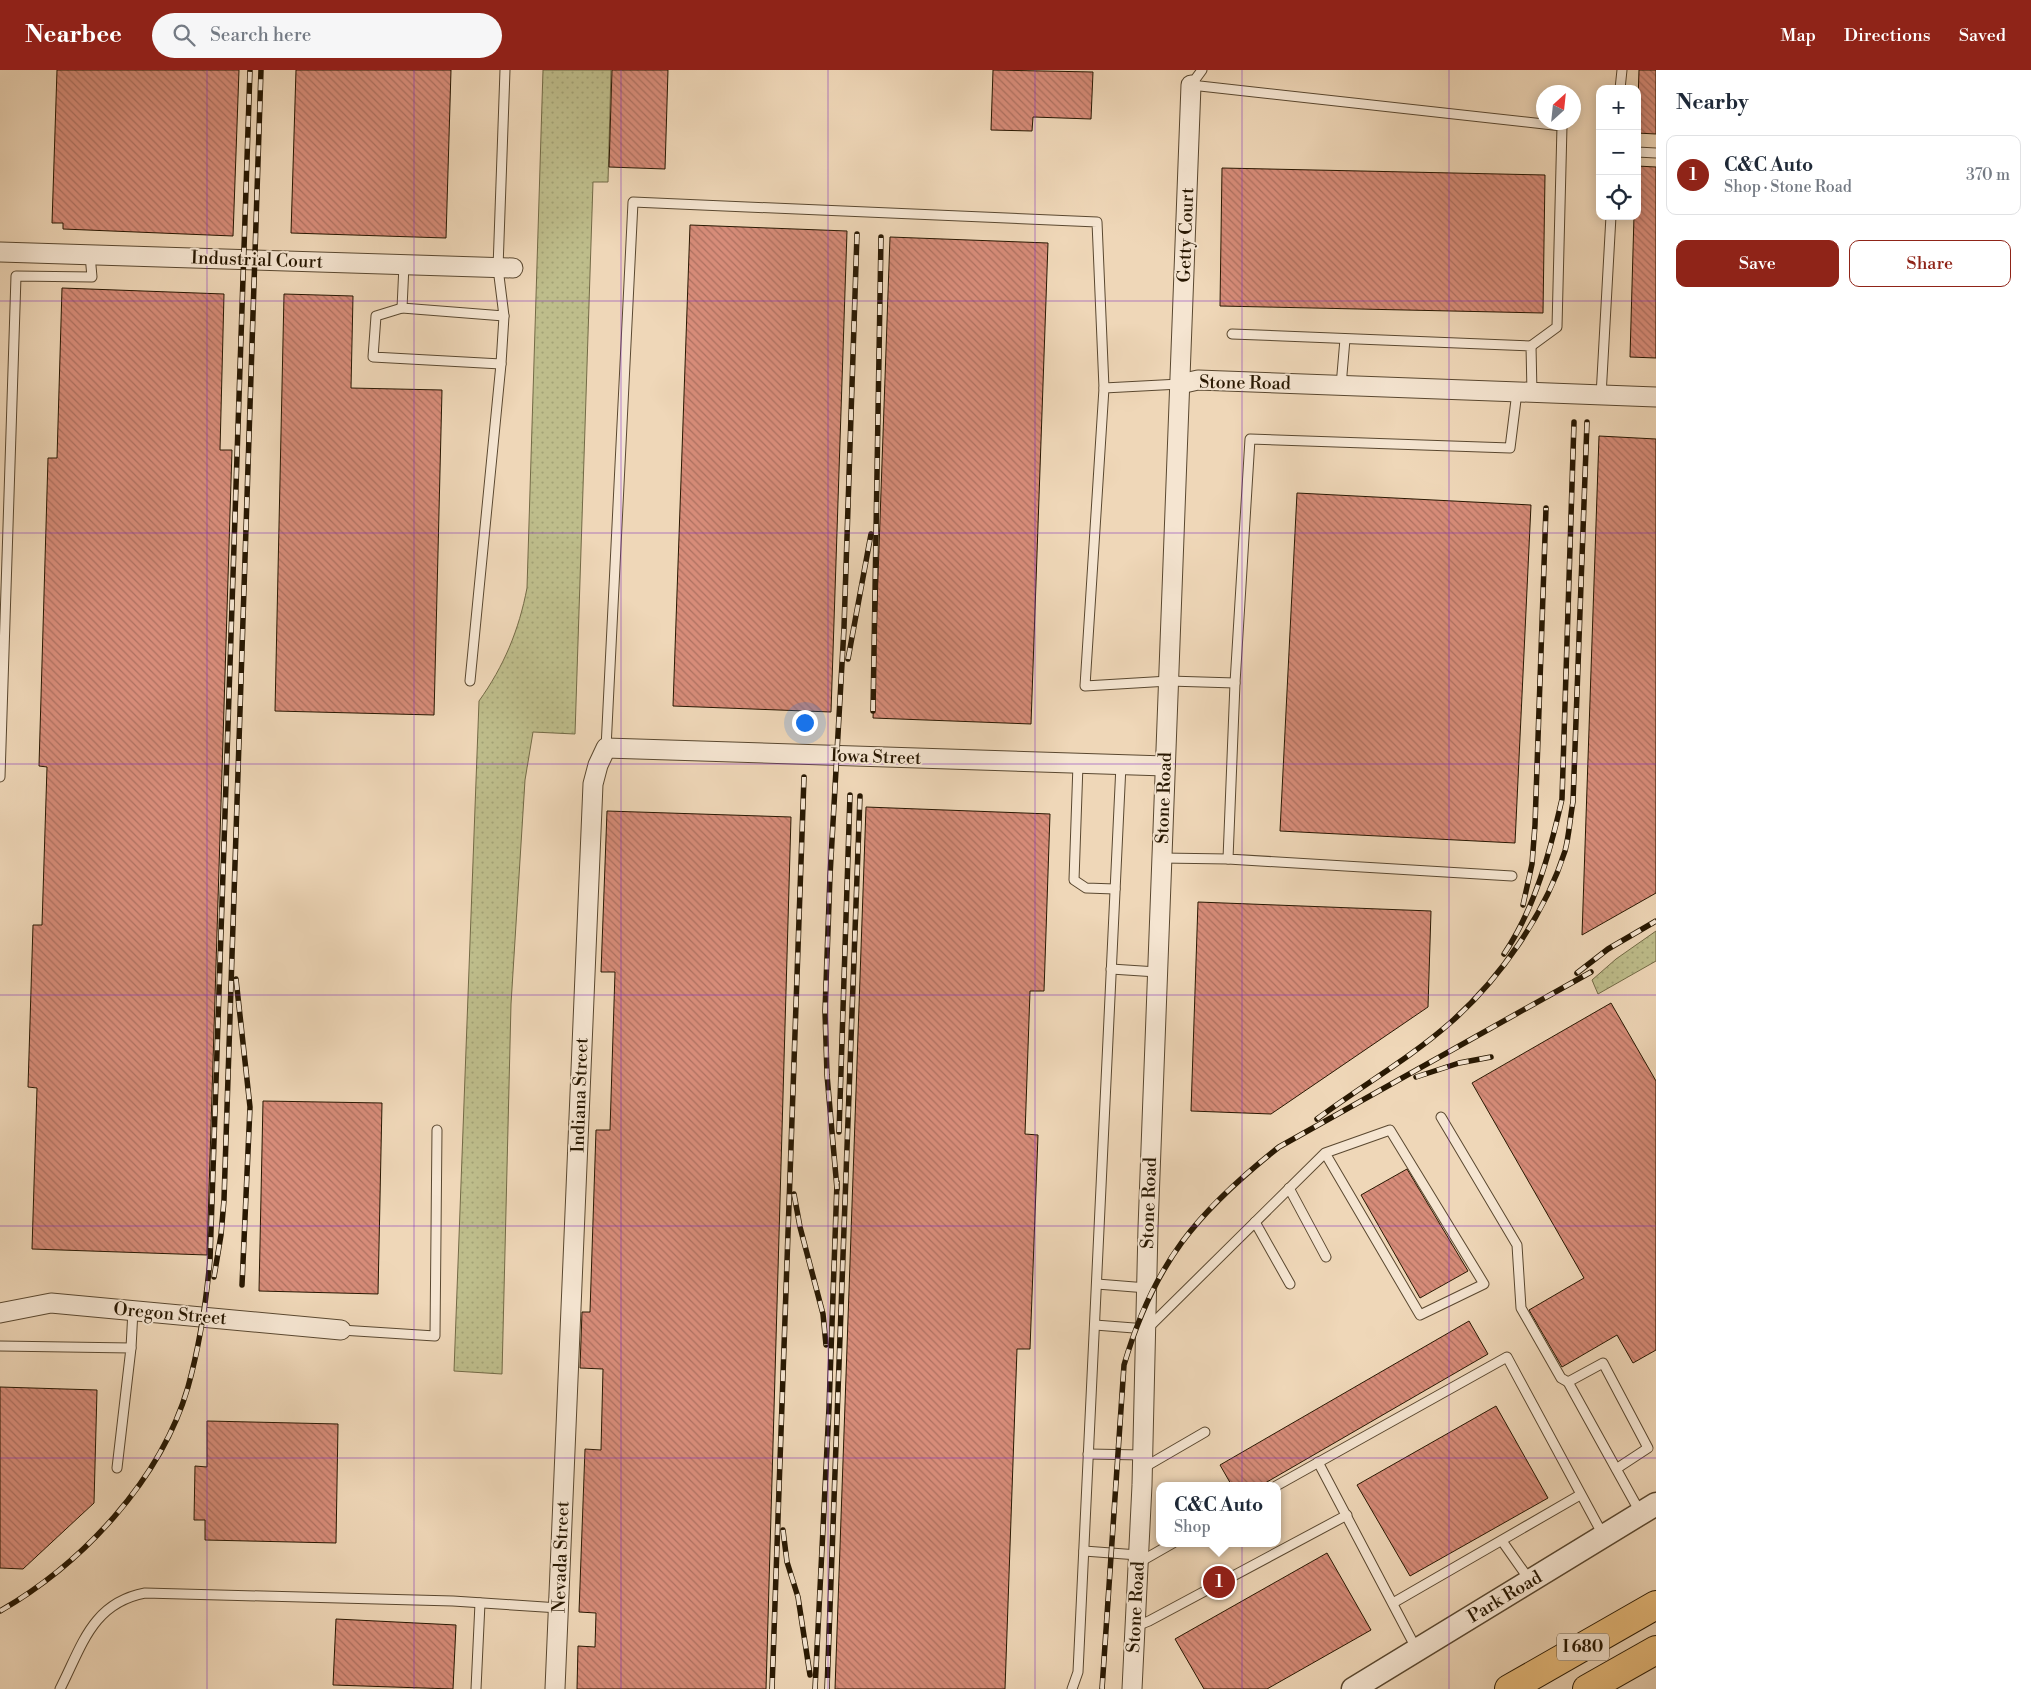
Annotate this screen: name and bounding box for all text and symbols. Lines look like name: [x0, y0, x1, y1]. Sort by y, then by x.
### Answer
search box: [152, 13, 502, 58]
text: Nearbee: [25, 20, 122, 50]
icon: search: [170, 21, 198, 49]
text: Search here: [210, 23, 311, 47]
text: Map: [1780, 24, 1816, 47]
text: Directions: [1844, 24, 1931, 47]
text: Saved: [1959, 24, 2006, 47]
north arrow: [1536, 85, 1581, 130]
map controls: [1596, 85, 1641, 220]
button: +: [1596, 85, 1641, 130]
text: Nearby: [1676, 90, 1749, 116]
button: −: [1596, 130, 1641, 175]
text: C&C Auto: [1724, 153, 1813, 177]
text: 1: [1689, 165, 1697, 185]
text: 370 m: [1966, 165, 2010, 185]
button: locate: [1596, 175, 1641, 220]
text: Shop · Stone Road: [1724, 177, 1852, 197]
street label: Getty Court: [1173, 187, 1199, 283]
button: Save: [1676, 240, 1839, 287]
button: Share: [1849, 240, 2011, 287]
street label: Industrial Court: [191, 246, 324, 274]
street label: Stone Road: [1199, 371, 1292, 395]
your location: [792, 710, 818, 736]
street label: Iowa Street: [830, 744, 922, 770]
street label: Stone Road: [1151, 751, 1177, 844]
street label: Indiana Street: [566, 1036, 594, 1153]
street label: Stone Road: [1136, 1156, 1162, 1249]
street label: Oregon Street: [112, 1298, 228, 1330]
popup: [1156, 1482, 1281, 1547]
text: C&C Auto: [1174, 1493, 1263, 1517]
street label: Nevada Street: [548, 1500, 574, 1613]
text: Shop: [1174, 1517, 1211, 1537]
street label: Stone Road: [1122, 1560, 1150, 1653]
pin: 1: [1203, 1563, 1235, 1601]
street label: Park Road: [1464, 1565, 1547, 1628]
road number: I 680: [1557, 1634, 1609, 1660]

